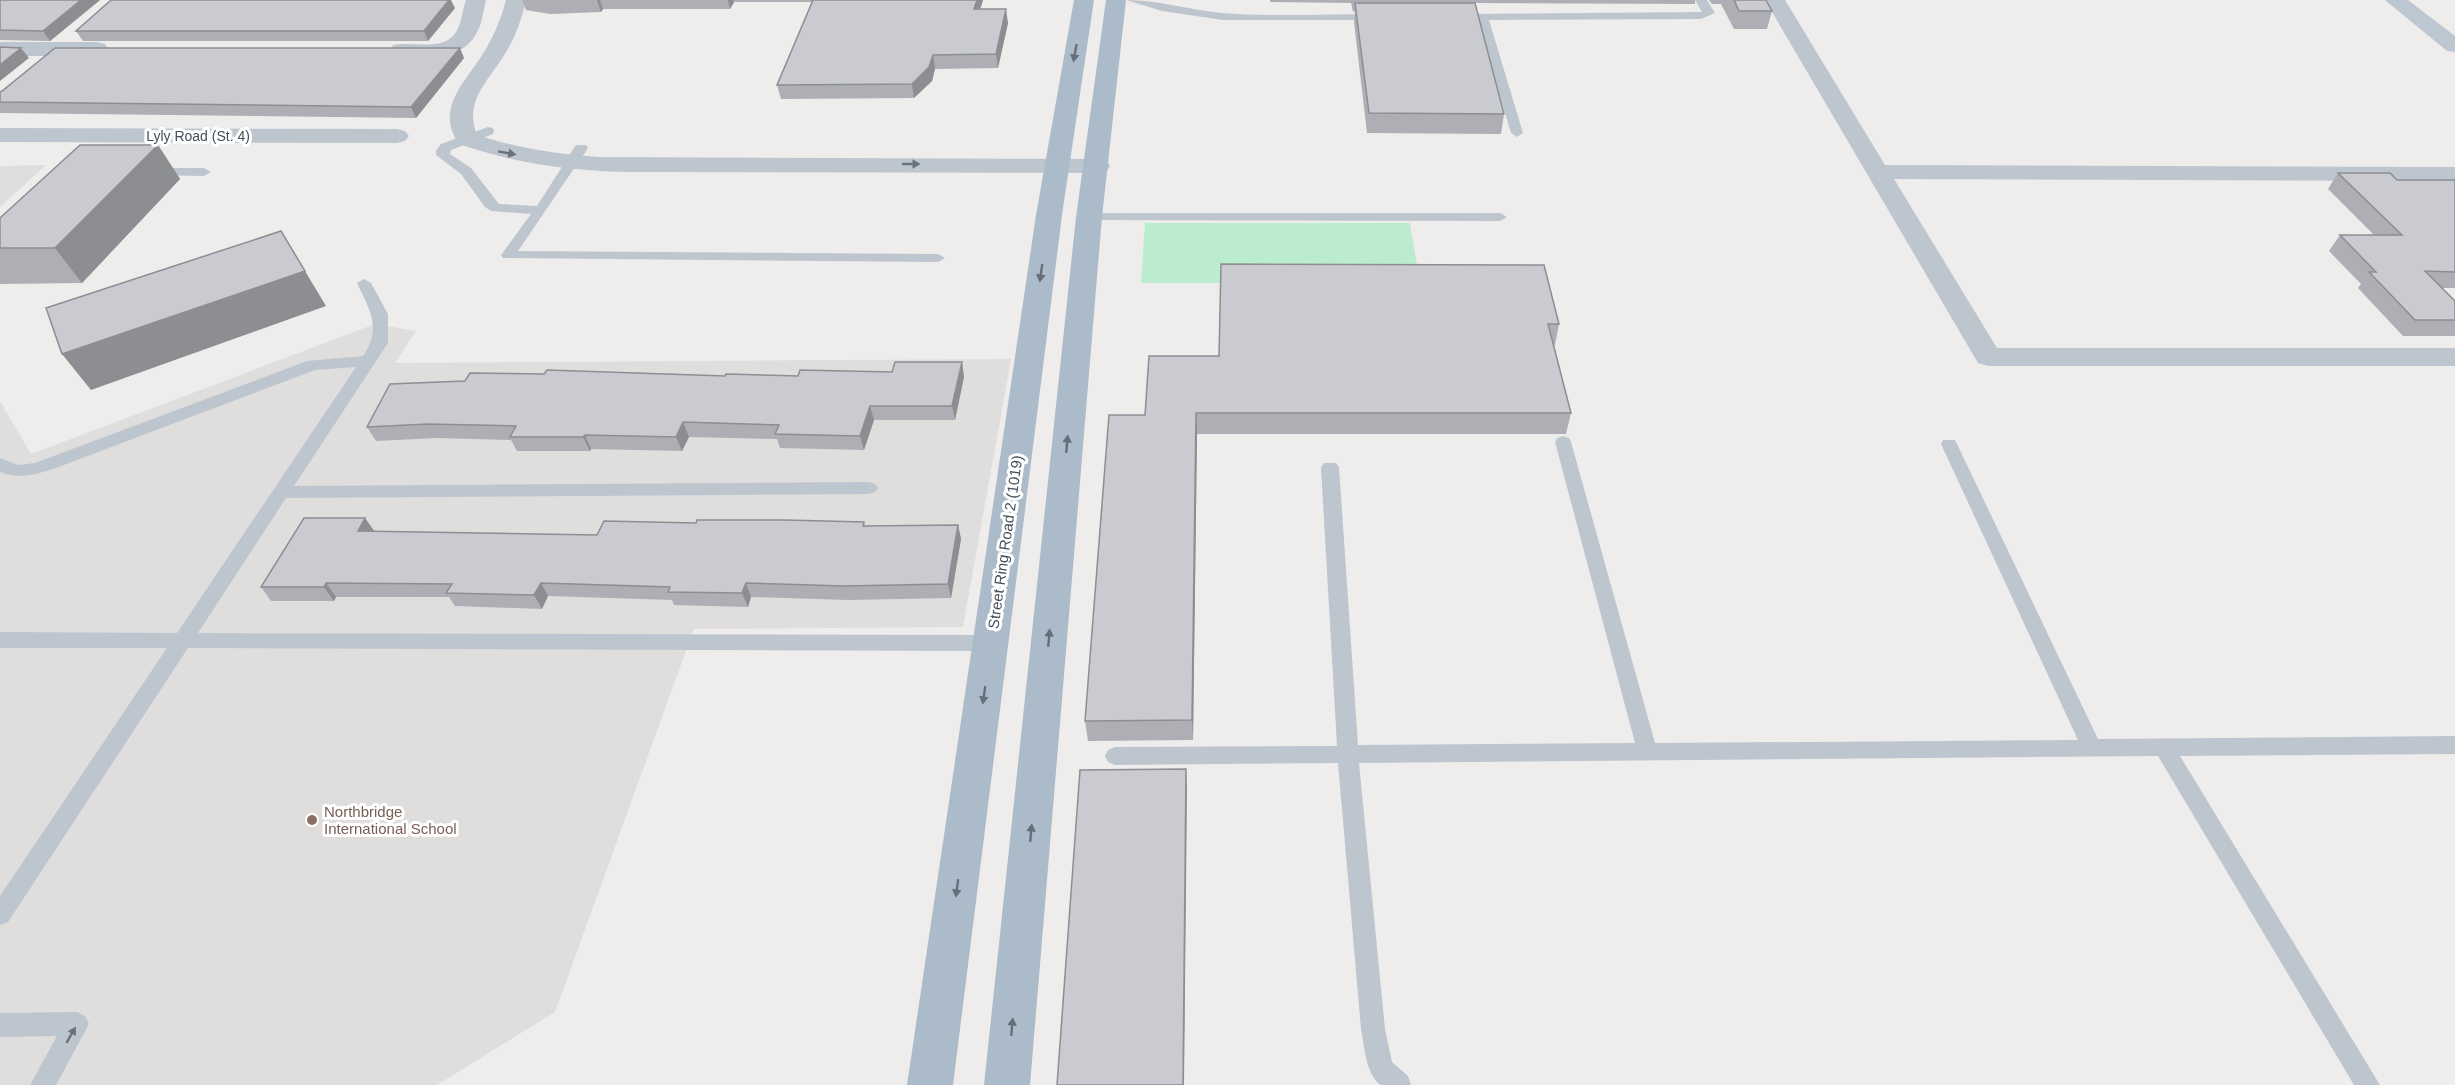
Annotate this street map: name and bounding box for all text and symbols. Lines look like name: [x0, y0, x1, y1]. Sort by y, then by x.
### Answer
one-way arrow: [1070, 44, 1079, 63]
street label: Lyly Road (St. 4): [146, 128, 250, 144]
one-way arrow: [498, 149, 517, 158]
one-way arrow: [902, 159, 921, 169]
one-way arrow: [1037, 263, 1046, 282]
one-way arrow: [1062, 435, 1072, 454]
street label: Street Ring Road 2 (1019): [984, 454, 1026, 630]
one-way arrow: [1044, 629, 1054, 648]
one-way arrow: [979, 686, 988, 705]
place label: Northbridge International School: [324, 803, 457, 837]
marker: Northbridge International School: [305, 813, 319, 827]
one-way arrow: [1026, 823, 1036, 842]
one-way arrow: [953, 879, 962, 898]
one-way arrow: [1007, 1017, 1017, 1036]
one-way arrow: [66, 1026, 76, 1043]

